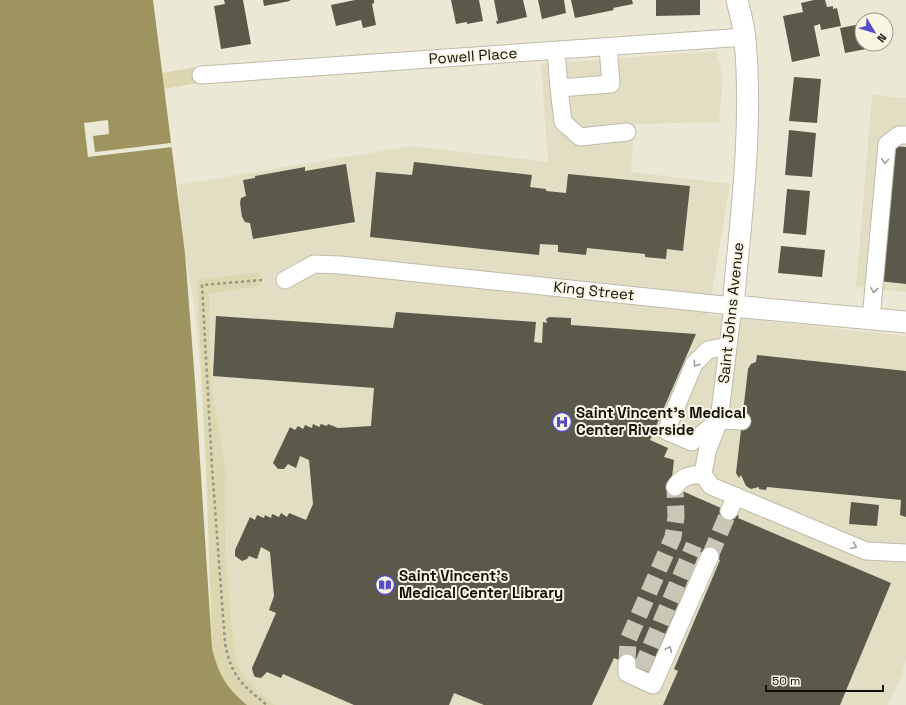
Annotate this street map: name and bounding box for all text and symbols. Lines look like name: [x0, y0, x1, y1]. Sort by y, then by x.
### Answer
north arrow: [854, 12, 894, 52]
text: N: [874, 31, 890, 45]
street label: Powell Place: [428, 43, 518, 68]
one-way arrow: [881, 158, 890, 164]
street label: Saint Johns Avenue: [714, 241, 747, 385]
street label: King Street: [553, 277, 636, 304]
one-way arrow: [870, 287, 879, 293]
one-way arrow: [694, 360, 701, 367]
place label: Saint Vincent's Medical Center Riverside: [576, 403, 746, 439]
hospital icon: Saint Vincent's Medical Center Riverside: [551, 411, 573, 433]
one-way arrow: [849, 541, 857, 549]
place label: Saint Vincent's Medical Center Library: [399, 566, 563, 602]
library icon: Saint Vincent's Medical Center Library: [374, 574, 396, 596]
one-way arrow: [664, 646, 672, 653]
scale bar: [766, 667, 883, 693]
text: 50 m: [772, 673, 800, 689]

